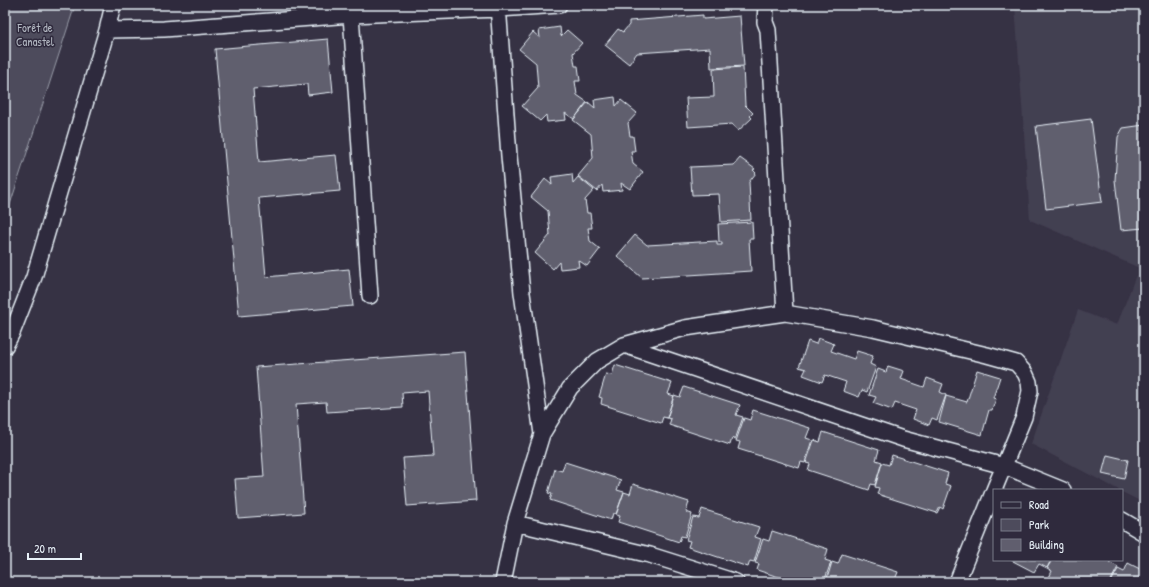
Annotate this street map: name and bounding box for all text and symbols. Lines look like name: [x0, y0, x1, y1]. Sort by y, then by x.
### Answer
park label: Forêt de Canastel: [16, 19, 55, 50]
legend: [993, 489, 1123, 561]
text: Road: [1029, 496, 1049, 513]
text: Park: [1029, 516, 1049, 533]
scale bar: [28, 535, 81, 561]
text: Building: [1029, 536, 1064, 553]
text: 20 m: [34, 540, 56, 557]

